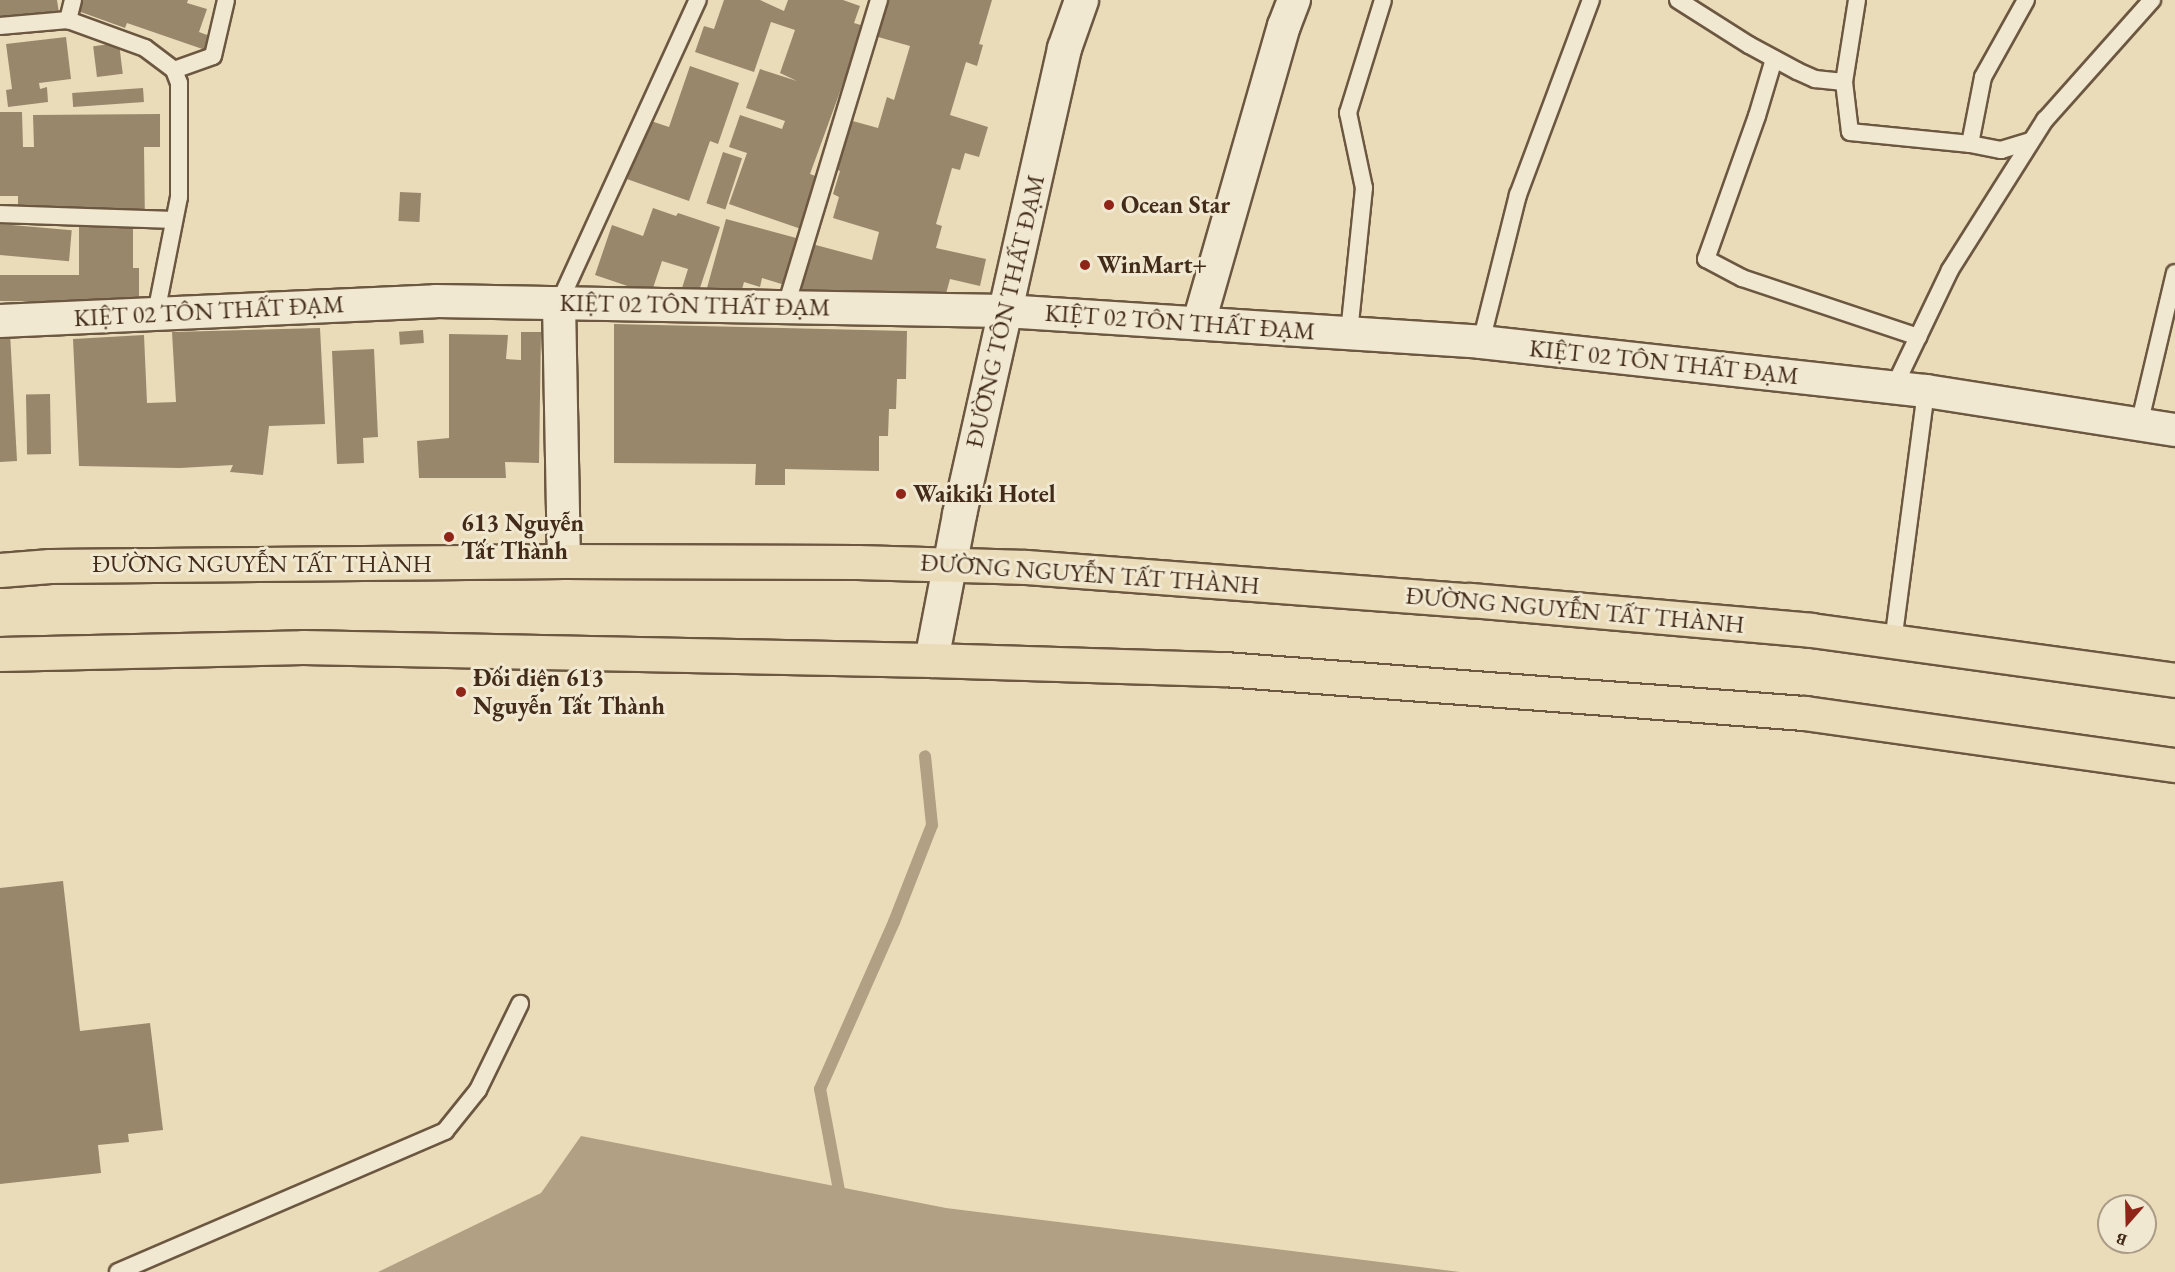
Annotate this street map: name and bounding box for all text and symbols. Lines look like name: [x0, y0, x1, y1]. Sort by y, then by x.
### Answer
street label: ĐƯỜNG TÔN THẤT ĐẠM: [960, 172, 1050, 450]
place label: Ocean Star: [1121, 191, 1230, 219]
marker: Ocean Star: [1102, 198, 1116, 212]
place label: WinMart+: [1097, 251, 1207, 279]
marker: WinMart+: [1078, 258, 1092, 272]
street label: KIỆT 02 TÔN THẤT ĐẠM: [559, 288, 831, 322]
street label: KIỆT 02 TÔN THẤT ĐẠM: [73, 290, 345, 332]
street label: KIỆT 02 TÔN THẤT ĐẠM: [1044, 298, 1316, 346]
street label: KIỆT 02 TÔN THẤT ĐẠM: [1528, 334, 1800, 390]
place label: Waikiki Hotel: [913, 480, 1055, 508]
marker: Waikiki Hotel: [894, 487, 908, 501]
place label: 613 Nguyễn Tất Thành: [461, 509, 584, 565]
marker: 613 Nguyễn Tất Thành: [442, 530, 456, 544]
street label: ĐƯỜNG NGUYỄN TẤT THÀNH: [919, 548, 1261, 600]
street label: ĐƯỜNG NGUYỄN TẤT THÀNH: [92, 550, 432, 578]
street label: ĐƯỜNG NGUYỄN TẤT THÀNH: [1404, 581, 1746, 639]
place label: Đối diện 613 Nguyễn Tất Thành: [473, 664, 665, 720]
marker: Đối diện 613 Nguyễn Tất Thành: [454, 685, 468, 699]
north arrow: [2097, 1194, 2157, 1254]
text: B: [2113, 1228, 2130, 1251]

